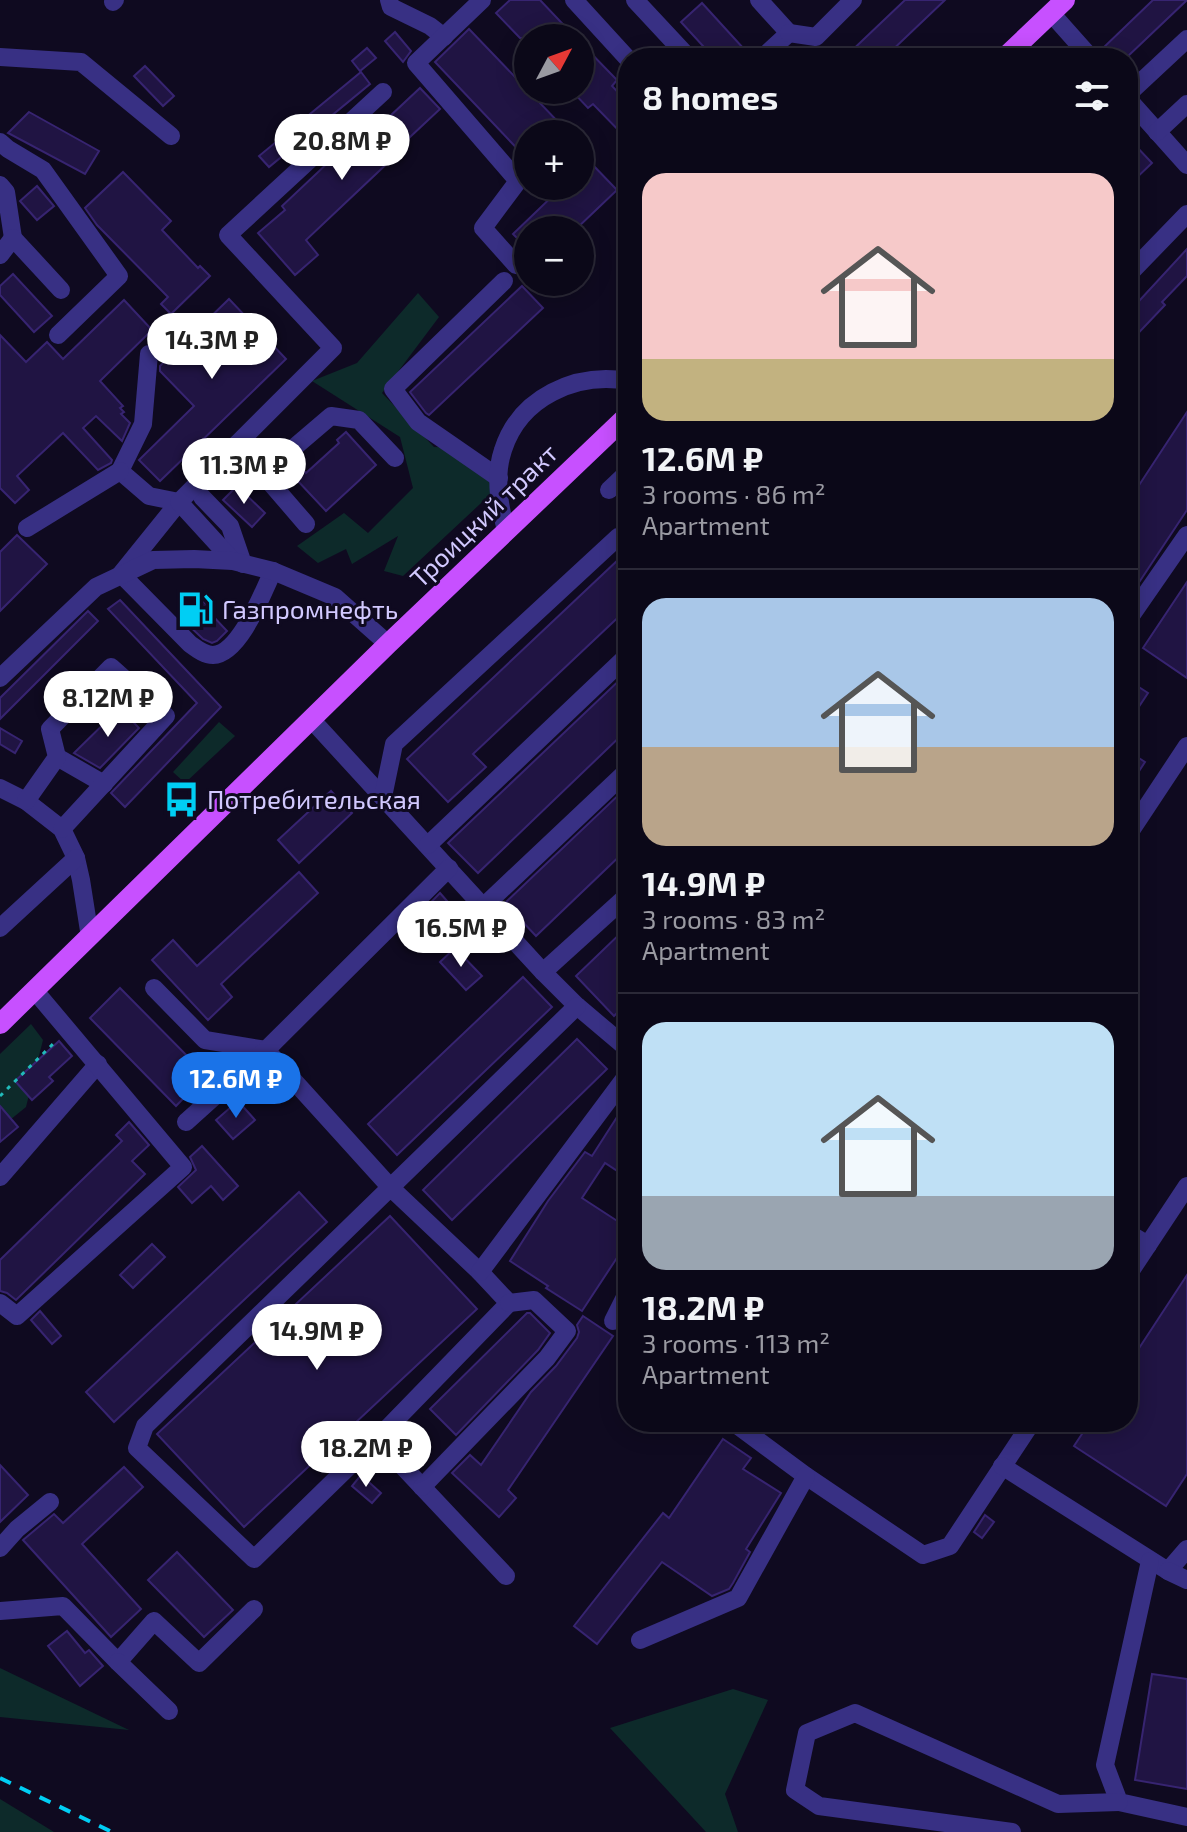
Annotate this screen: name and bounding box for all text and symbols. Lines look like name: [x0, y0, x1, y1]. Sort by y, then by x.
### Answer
north arrow: [514, 24, 594, 104]
map controls: [514, 24, 594, 296]
icon: filters: [1070, 74, 1114, 118]
text: 8 homes: [642, 76, 778, 117]
pin: 20.8M ₽: [268, 114, 416, 182]
button: +: [514, 120, 594, 200]
text: 20.8M ₽: [293, 124, 391, 155]
button: −: [514, 216, 594, 296]
icon: home: [806, 225, 950, 369]
pin: 14.3M ₽: [138, 313, 286, 381]
text: 14.3M ₽: [165, 323, 259, 354]
street label: Троицкий тракт: [403, 437, 563, 593]
text: 12.6M ₽: [642, 437, 763, 478]
pin: 11.3M ₽: [170, 438, 318, 506]
text: 11.3M ₽: [200, 448, 288, 479]
text: 3 rooms · 86 m²: [642, 478, 826, 509]
text: Apartment: [642, 509, 770, 540]
fuel station icon: Газпромнефть: [177, 591, 215, 629]
place label: Газпромнефть: [222, 593, 398, 624]
icon: home: [806, 650, 950, 794]
pin: 8.12M ₽: [34, 671, 182, 739]
text: 8.12M ₽: [62, 681, 154, 712]
bus stop icon: Потребительская: [162, 781, 200, 819]
place label: Потребительская: [207, 783, 421, 814]
text: 14.9M ₽: [642, 862, 765, 903]
pin: 16.5M ₽: [387, 901, 535, 969]
text: 3 rooms · 83 m²: [642, 903, 825, 934]
text: 16.5M ₽: [415, 911, 507, 942]
text: Apartment: [642, 934, 770, 965]
pin: 12.6M ₽: [162, 1052, 310, 1120]
text: 12.6M ₽: [190, 1062, 282, 1093]
icon: home: [806, 1074, 950, 1218]
text: 18.2M ₽: [642, 1286, 764, 1327]
pin: 14.9M ₽: [243, 1304, 391, 1372]
text: 14.9M ₽: [270, 1314, 364, 1345]
text: 3 rooms · 113 m²: [642, 1327, 830, 1358]
text: Apartment: [642, 1358, 770, 1389]
pin: 18.2M ₽: [292, 1421, 440, 1489]
text: 18.2M ₽: [319, 1431, 413, 1462]

